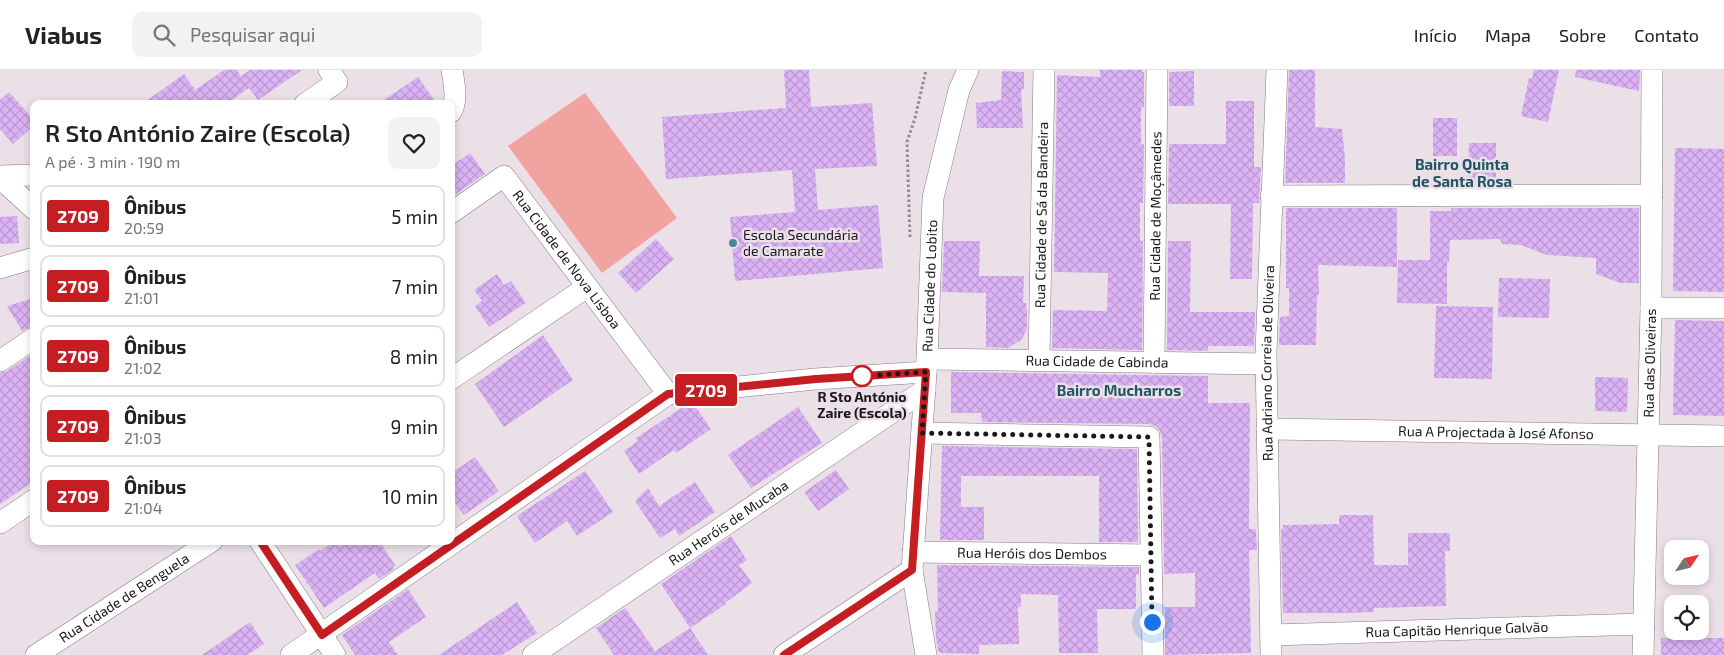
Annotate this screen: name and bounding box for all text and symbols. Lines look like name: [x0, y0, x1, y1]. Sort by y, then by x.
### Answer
search box: [132, 12, 482, 57]
text: Viabus: [25, 20, 102, 49]
icon: search: [150, 21, 178, 49]
text: Pesquisar aqui: [190, 23, 316, 46]
text: Início: [1414, 24, 1457, 46]
text: Mapa: [1485, 24, 1531, 46]
text: Sobre: [1559, 24, 1606, 46]
text: Contato: [1634, 24, 1699, 46]
button: heart: [388, 117, 440, 169]
text: R Sto António Zaire (Escola): [45, 118, 351, 147]
street label: Rua Cidade de Sá da Bandeira: [1031, 122, 1051, 308]
street label: Rua Cidade de Moçâmedes: [1146, 131, 1165, 301]
text: A pé · 3 min · 190 m: [45, 152, 180, 171]
district label: Bairro Quinta de Santa Rosa: [1412, 155, 1512, 190]
street label: Rua Cidade de Nova Lisboa: [509, 186, 625, 332]
text: Ônibus: [124, 195, 186, 218]
text: 2709: [57, 205, 99, 227]
text: 5 min: [391, 205, 438, 228]
text: 20:59: [124, 218, 164, 237]
street label: Rua Cidade do Lobito: [918, 219, 940, 352]
place label: Escola Secundária de Camarate: [743, 226, 858, 259]
marker: Escola Secundária de Camarate: [727, 237, 739, 249]
text: Ônibus: [124, 265, 186, 288]
street label: Rua Adriano Correia de Oliveira: [1257, 265, 1277, 461]
text: 2709: [57, 275, 99, 297]
text: 7 min: [392, 275, 438, 298]
text: 21:01: [124, 288, 159, 307]
street label: Rua das Oliveiras: [1639, 308, 1659, 418]
text: Ônibus: [124, 335, 186, 358]
text: 2709: [57, 345, 99, 367]
text: 8 min: [390, 345, 438, 368]
street label: Rua Cidade de Cabinda: [1025, 351, 1169, 371]
text: 21:02: [124, 358, 162, 377]
marker: R Sto António Zaire (Escola): [851, 365, 873, 387]
line badge: 2709: [671, 374, 741, 406]
text: 2709: [685, 379, 727, 401]
district label: Bairro Mucharros: [1057, 381, 1181, 399]
place label: R Sto António Zaire (Escola): [817, 388, 907, 421]
text: Ônibus: [124, 405, 186, 428]
text: 2709: [57, 415, 99, 437]
text: 9 min: [390, 415, 438, 438]
street label: Rua A Projectada à José Afonso: [1398, 422, 1594, 442]
text: 21:03: [124, 428, 162, 447]
text: Ônibus: [124, 475, 186, 498]
street label: Rua Heróis de Mucaba: [665, 476, 791, 569]
text: 2709: [57, 485, 99, 507]
text: 10 min: [382, 485, 438, 508]
text: 21:04: [124, 498, 163, 517]
north arrow: [1664, 540, 1709, 585]
map controls: [1664, 540, 1709, 640]
street label: Rua Heróis dos Dembos: [957, 544, 1107, 562]
street label: Rua Cidade de Benguela: [56, 549, 192, 646]
button: locate: [1664, 595, 1709, 640]
your location: [1140, 610, 1165, 635]
street label: Rua Capitão Henrique Galvão: [1365, 618, 1549, 640]

